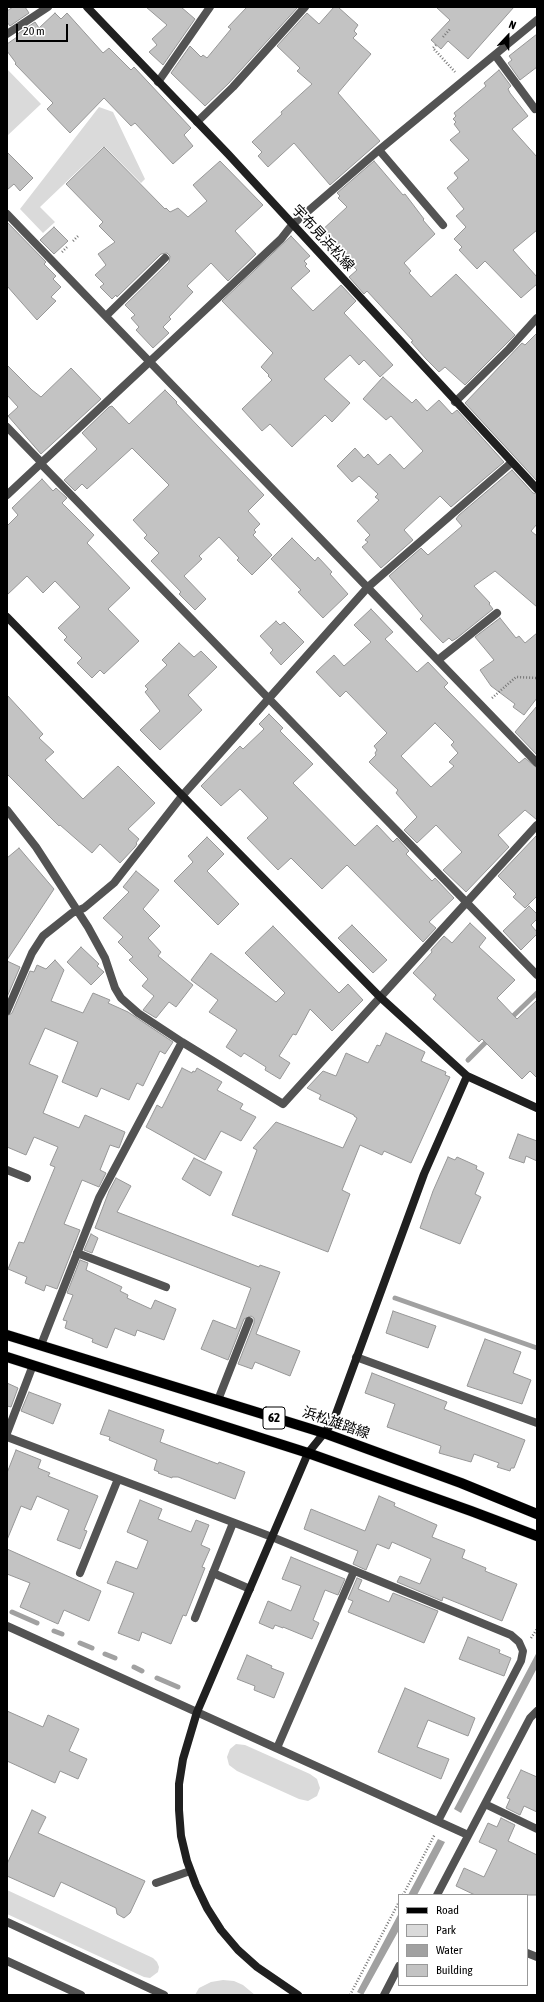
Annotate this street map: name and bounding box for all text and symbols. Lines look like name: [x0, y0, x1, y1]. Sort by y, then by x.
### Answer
scale bar: [18, 16, 70, 42]
north arrow: [488, 16, 528, 56]
text: N: [507, 18, 518, 32]
text: 20 m: [23, 24, 45, 38]
street label: 宇布見浜松線: [288, 202, 358, 274]
street label: 浜松雄踏線: [300, 1404, 372, 1442]
road number: 62: [263, 1407, 285, 1429]
legend: [398, 1894, 528, 1986]
text: Road: [436, 1903, 459, 1917]
text: Park: [436, 1923, 456, 1937]
text: Water: [436, 1943, 462, 1957]
text: Building: [436, 1963, 473, 1977]

